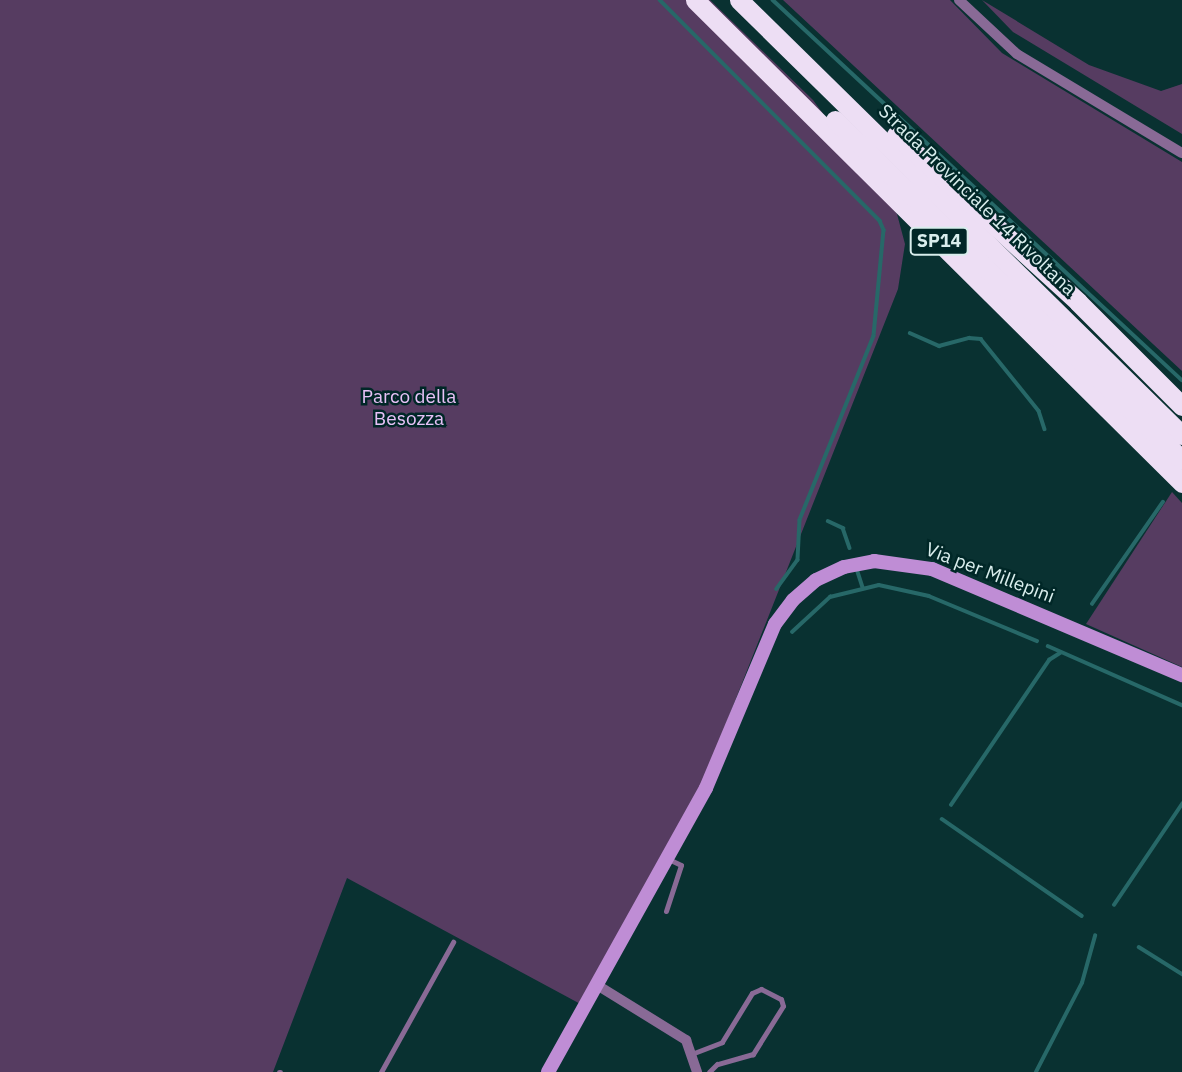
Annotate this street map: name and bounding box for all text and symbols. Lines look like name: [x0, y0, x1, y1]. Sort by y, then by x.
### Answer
street label: Strada Provinciale 14 Rivoltana: [874, 100, 1080, 300]
road number: SP14: [909, 227, 969, 256]
park label: Parco della Besozza: [362, 386, 456, 430]
street label: Via per Millepini: [922, 538, 1058, 608]

